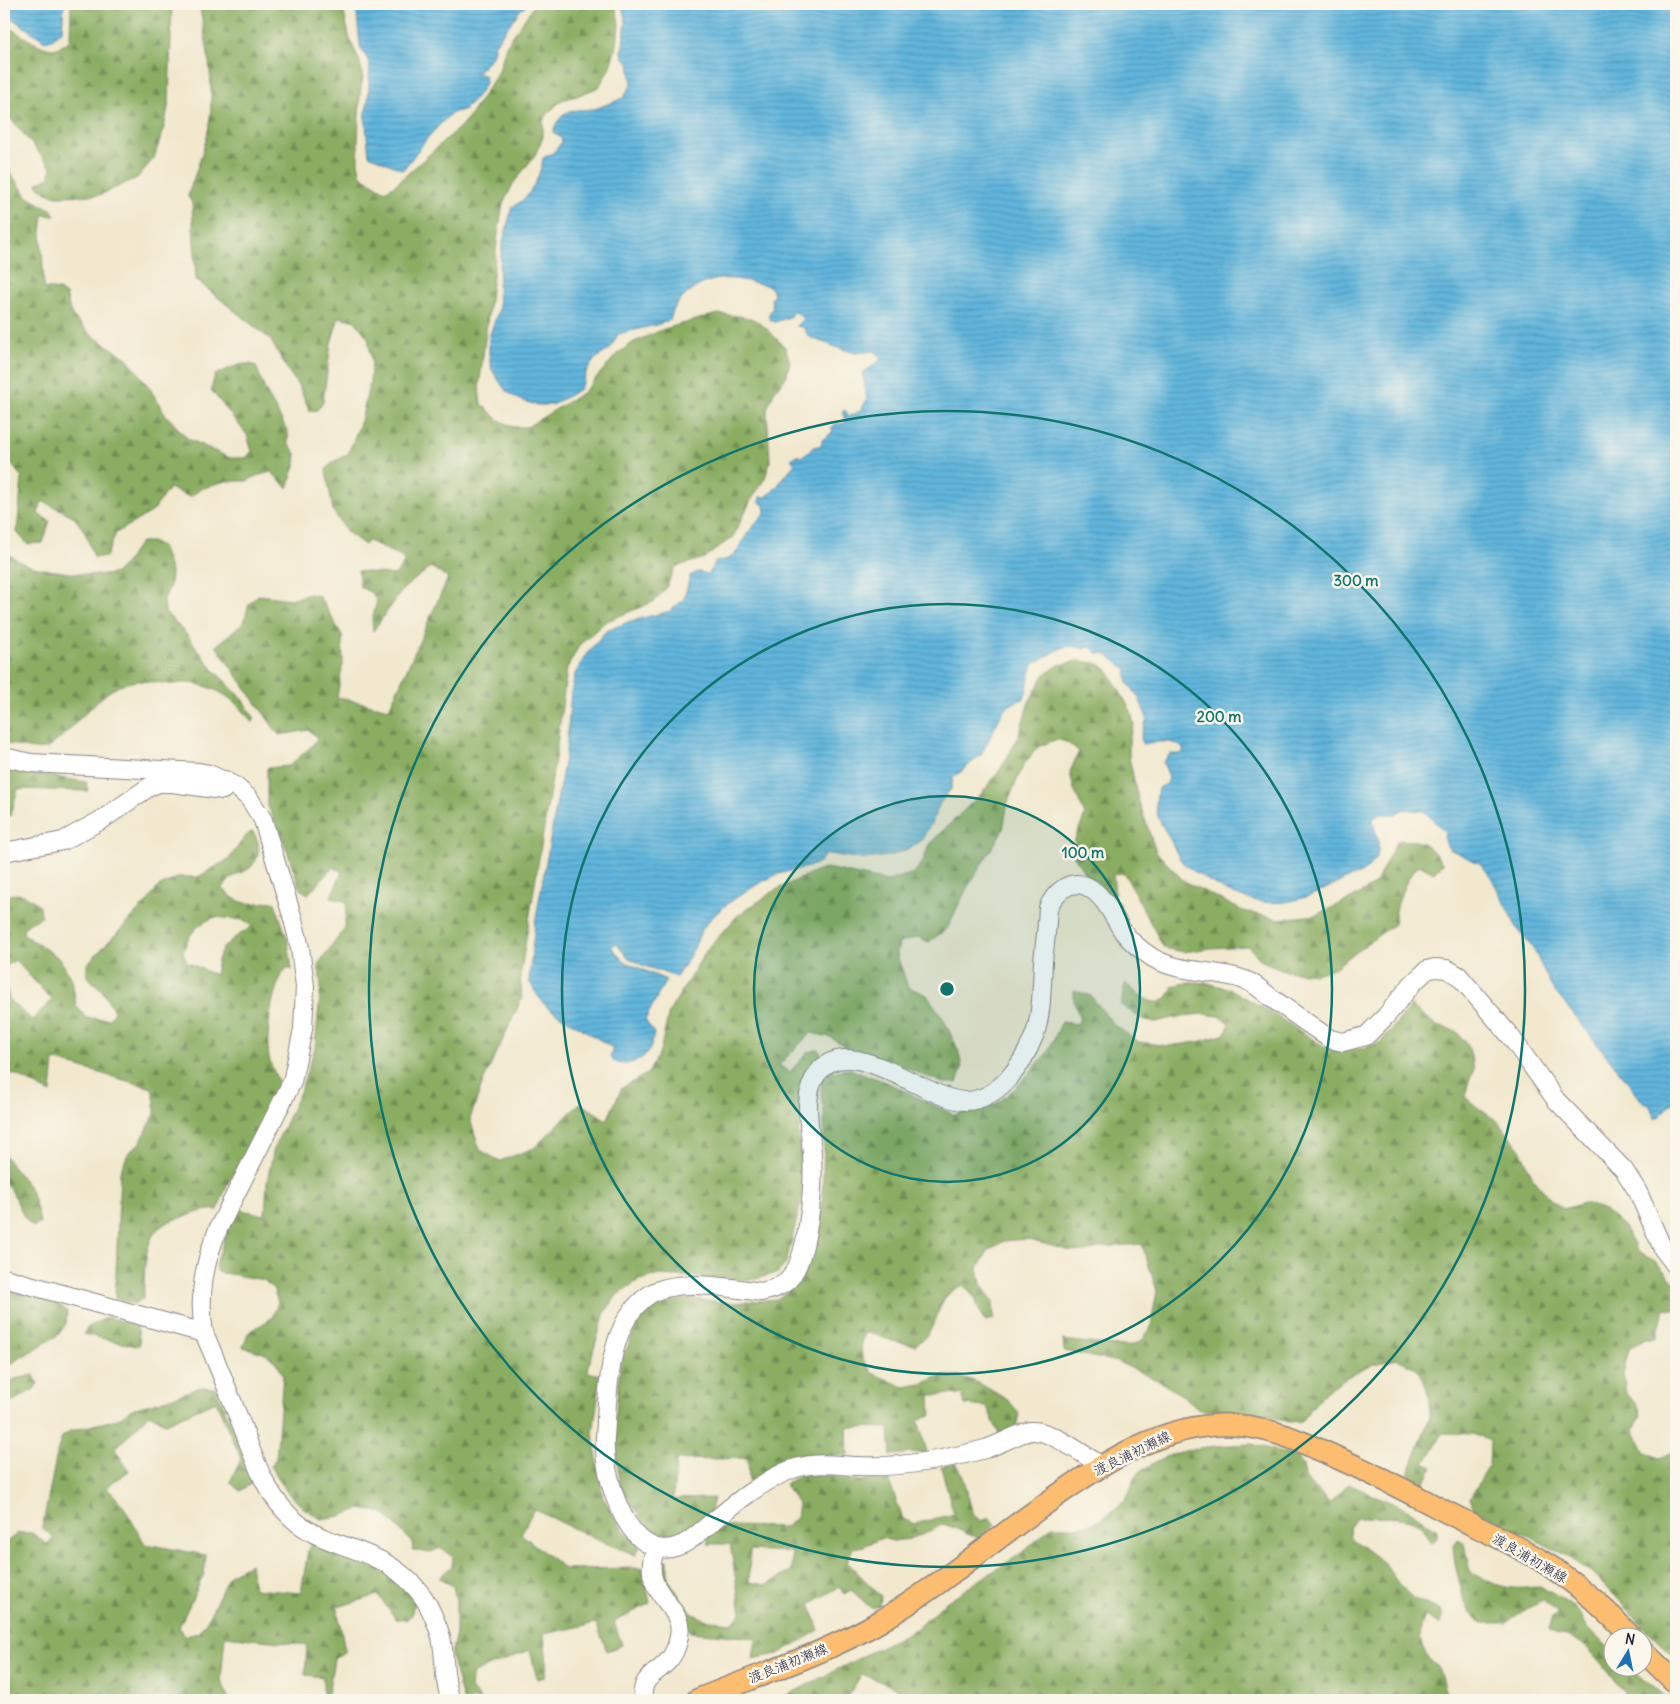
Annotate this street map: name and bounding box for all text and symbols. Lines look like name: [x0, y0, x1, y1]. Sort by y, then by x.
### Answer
text: 300 m: [1334, 571, 1379, 590]
text: 200 m: [1197, 707, 1241, 726]
text: 100 m: [1062, 843, 1104, 862]
centre of rings: [938, 980, 956, 998]
street label: 渡良浦初瀬線: [1090, 1426, 1174, 1480]
street label: 渡良浦初瀬線: [1489, 1529, 1571, 1587]
north arrow: [1602, 1626, 1652, 1676]
text: N: [1624, 1629, 1637, 1649]
street label: 渡良浦初瀬線: [746, 1639, 830, 1687]

